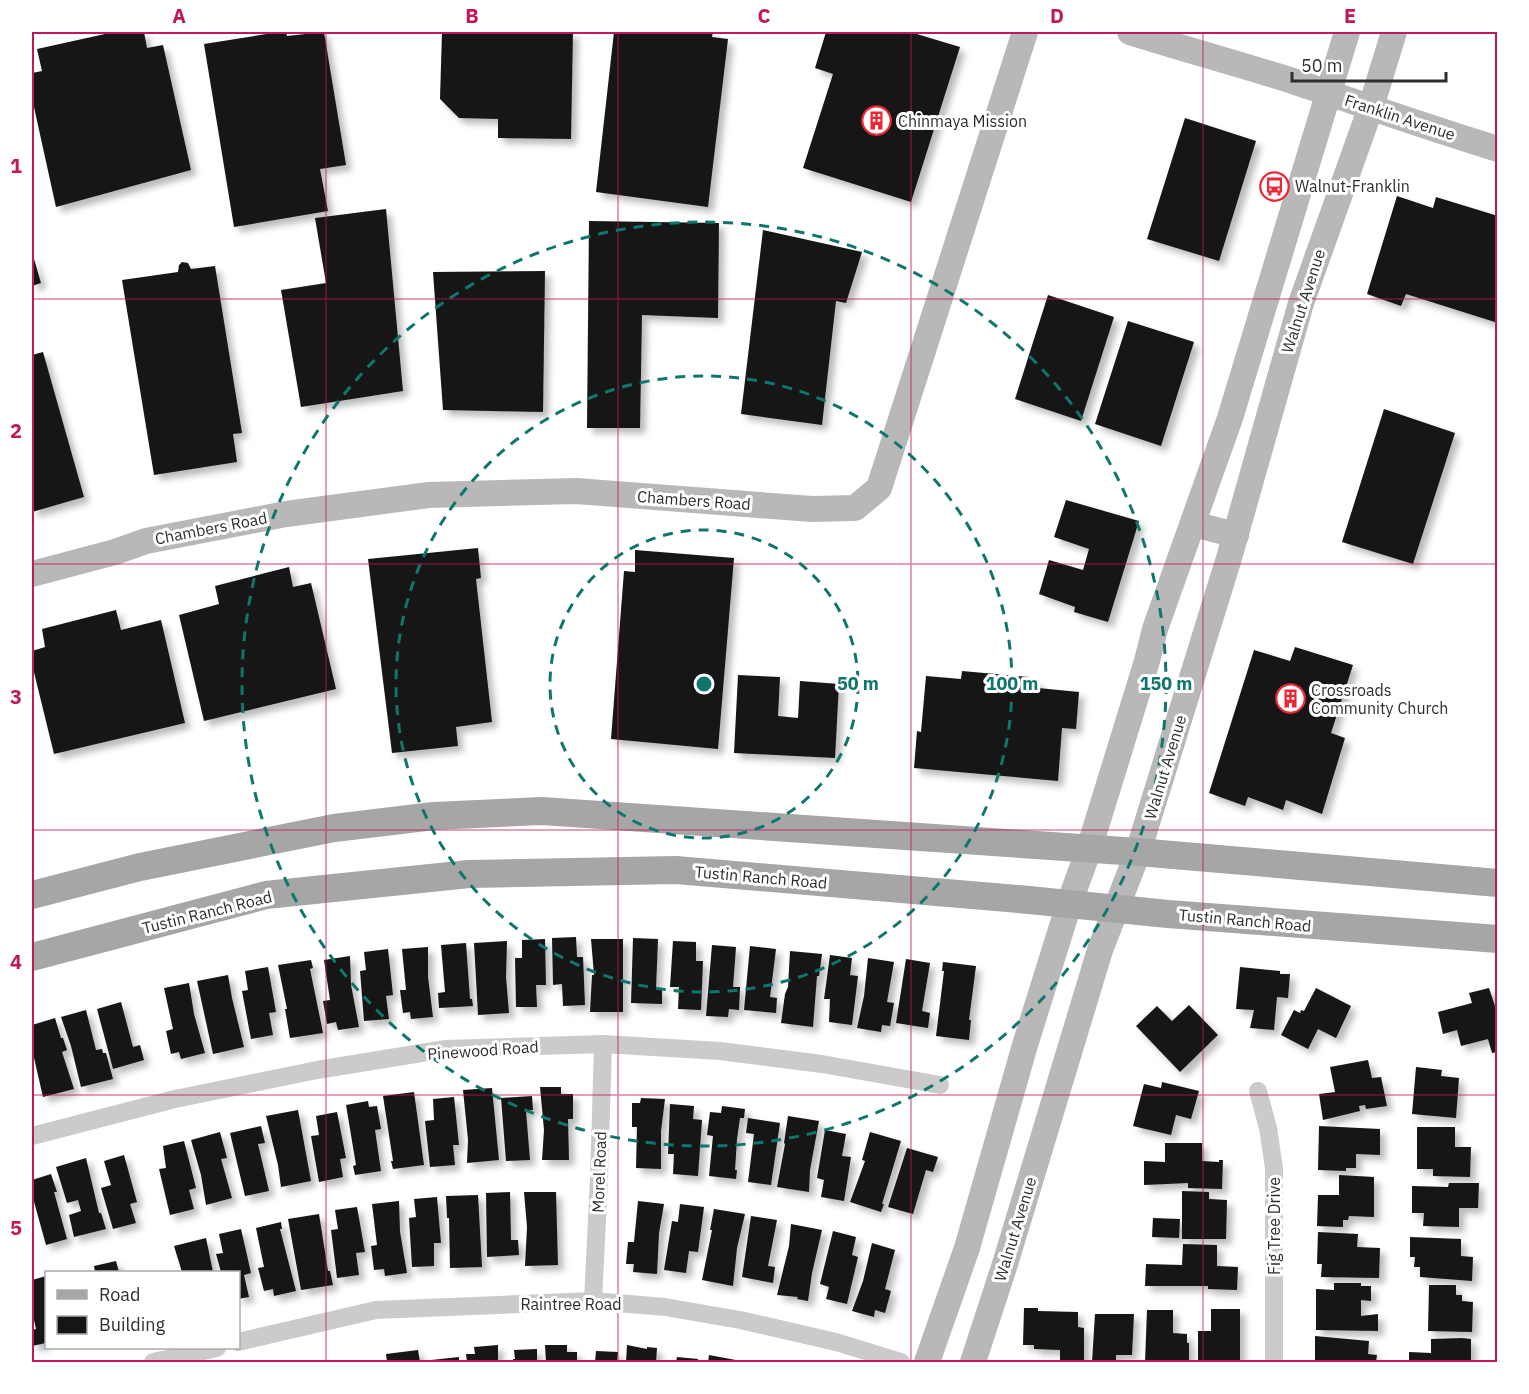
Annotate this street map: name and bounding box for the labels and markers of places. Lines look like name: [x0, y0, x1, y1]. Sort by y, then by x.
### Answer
building icon: Chinmaya Mission: [861, 105, 893, 137]
place label: Chinmaya Mission: [898, 111, 1027, 131]
bus stop icon: Walnut-Franklin: [1258, 170, 1290, 202]
place label: Walnut-Franklin: [1295, 176, 1410, 196]
centre of rings: [694, 674, 714, 694]
place label: Crossroads Community Church: [1311, 680, 1448, 718]
building icon: Crossroads Community Church: [1274, 683, 1306, 715]

